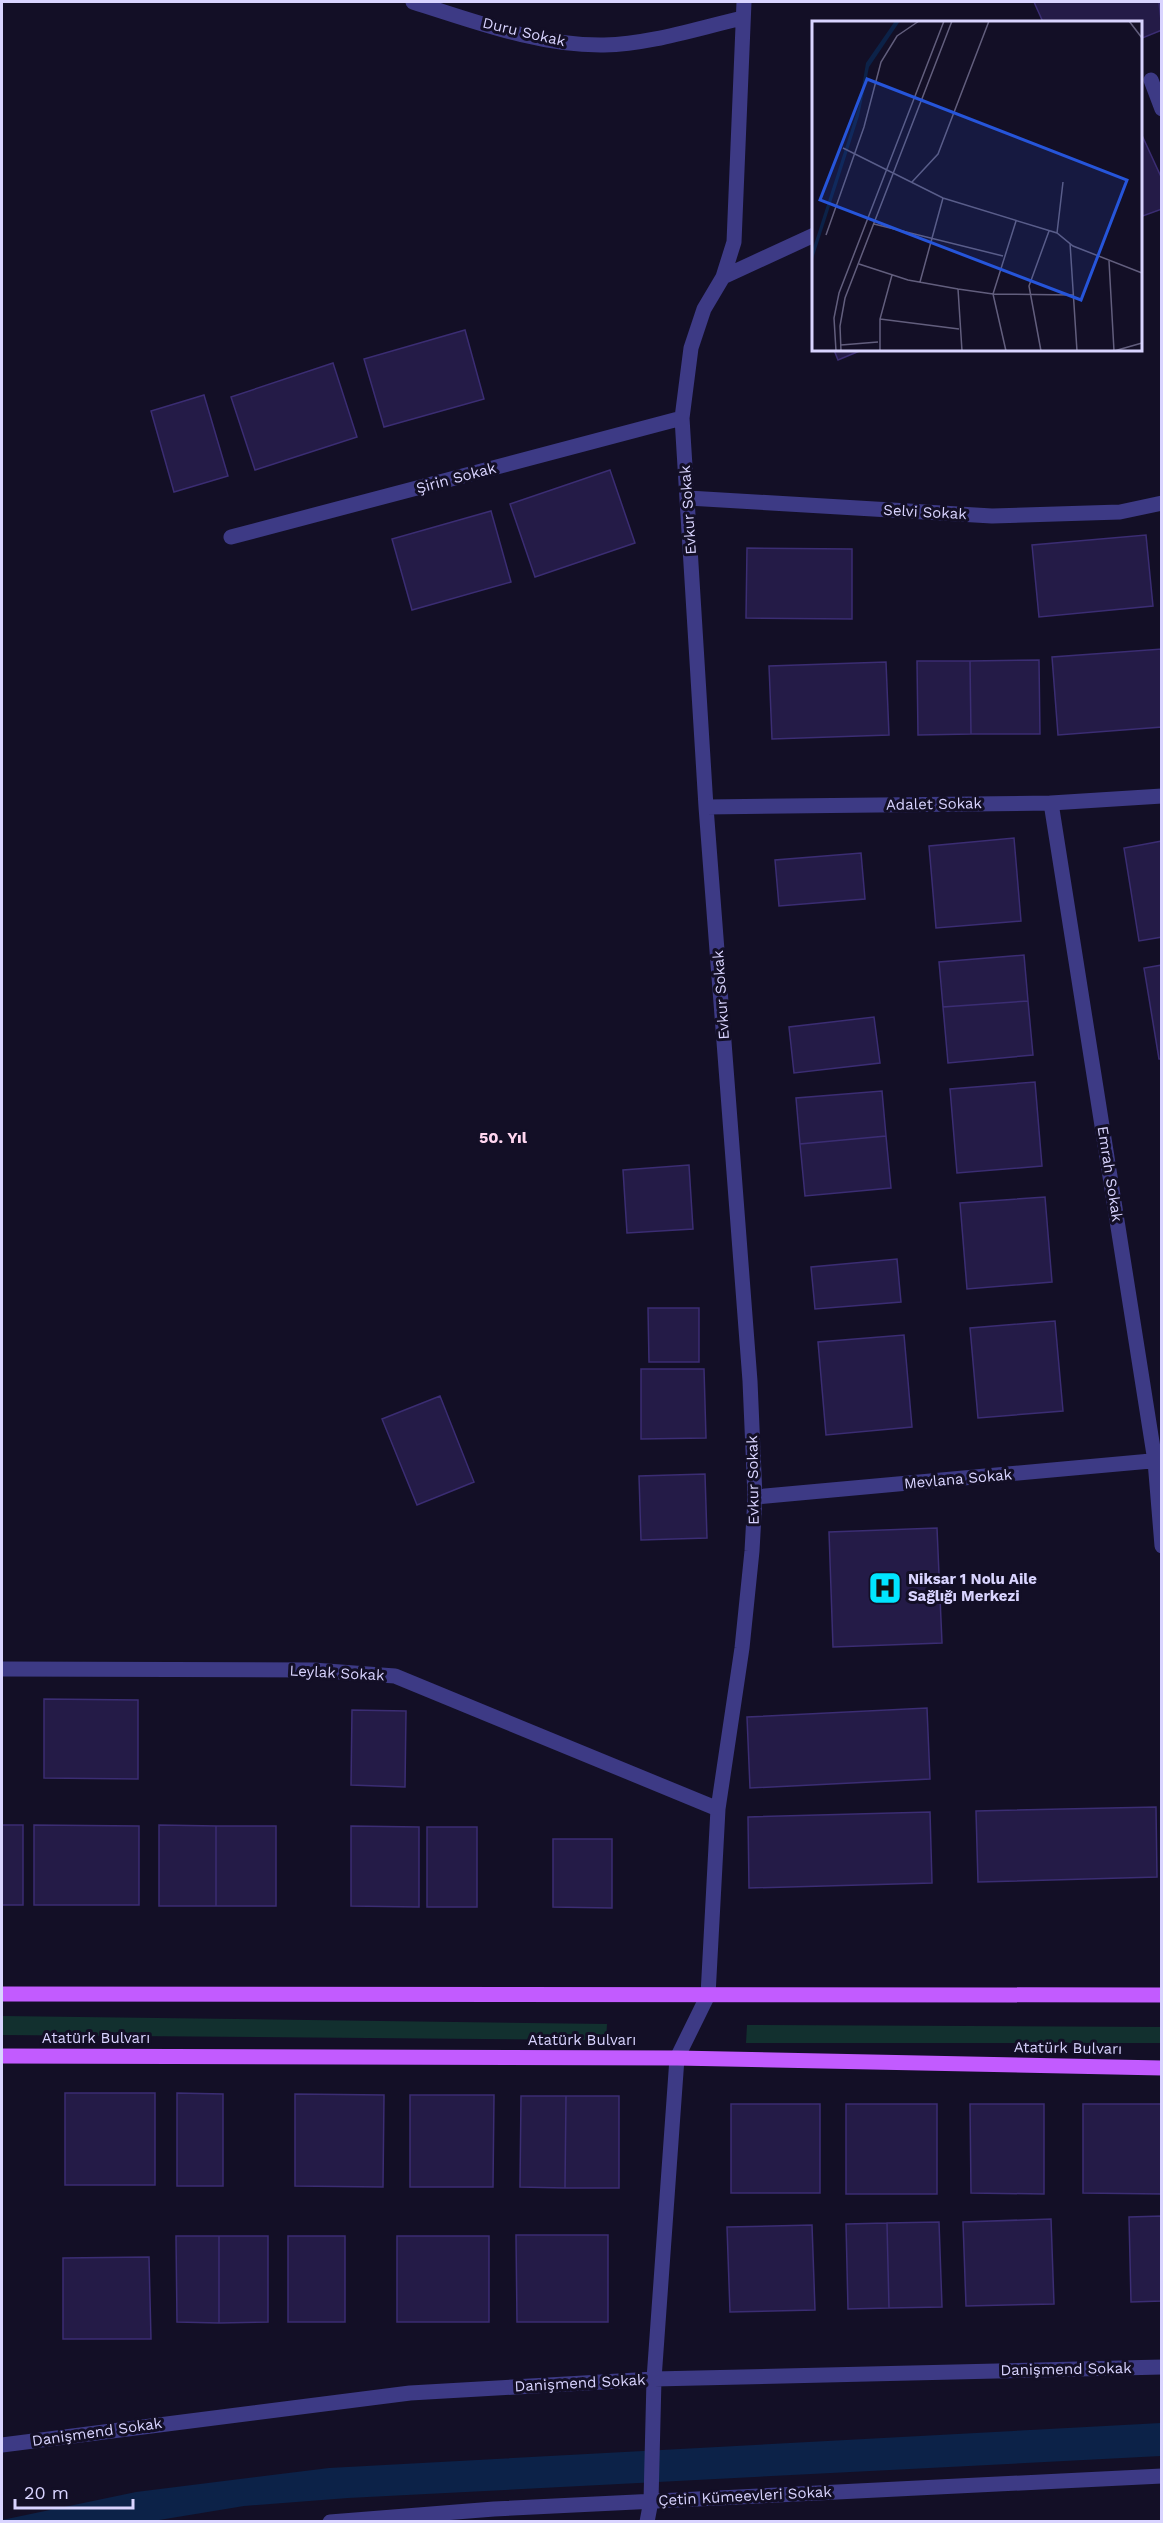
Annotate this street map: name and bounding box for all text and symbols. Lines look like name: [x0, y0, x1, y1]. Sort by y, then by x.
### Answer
street label: Duru Sokak: [481, 14, 568, 50]
inset map: [812, 21, 1142, 351]
street label: Şirin Sokak: [414, 459, 498, 497]
street label: Evkur Sokak: [676, 464, 700, 555]
street label: Selvi Sokak: [883, 501, 968, 523]
street label: Adalet Sokak: [886, 794, 983, 814]
street label: Evkur Sokak: [709, 949, 733, 1040]
street label: Emrah Sokak: [1094, 1125, 1127, 1224]
district label: 50. Yıl: [479, 1128, 528, 1147]
street label: Evkur Sokak: [743, 1435, 763, 1525]
street label: Mevlana Sokak: [903, 1465, 1013, 1493]
hospital icon: Niksar 1 Nolu Aile Sağlığı Merkezi: [867, 1570, 903, 1606]
place label: Niksar 1 Nolu Aile Sağlığı Merkezi: [908, 1570, 1037, 1605]
street label: Leylak Sokak: [289, 1662, 385, 1685]
street label: Atatürk Bulvarı: [42, 2029, 150, 2047]
street label: Atatürk Bulvarı: [528, 2031, 636, 2049]
street label: Atatürk Bulvarı: [1014, 2038, 1122, 2058]
street label: Danişmend Sokak: [1000, 2359, 1132, 2379]
street label: Danişmend Sokak: [514, 2371, 646, 2395]
street label: Danişmend Sokak: [31, 2414, 164, 2450]
scale bar: [15, 2472, 134, 2510]
text: 20 m: [24, 2482, 69, 2503]
street label: Çetin Kümeevleri Sokak: [658, 2482, 833, 2510]

